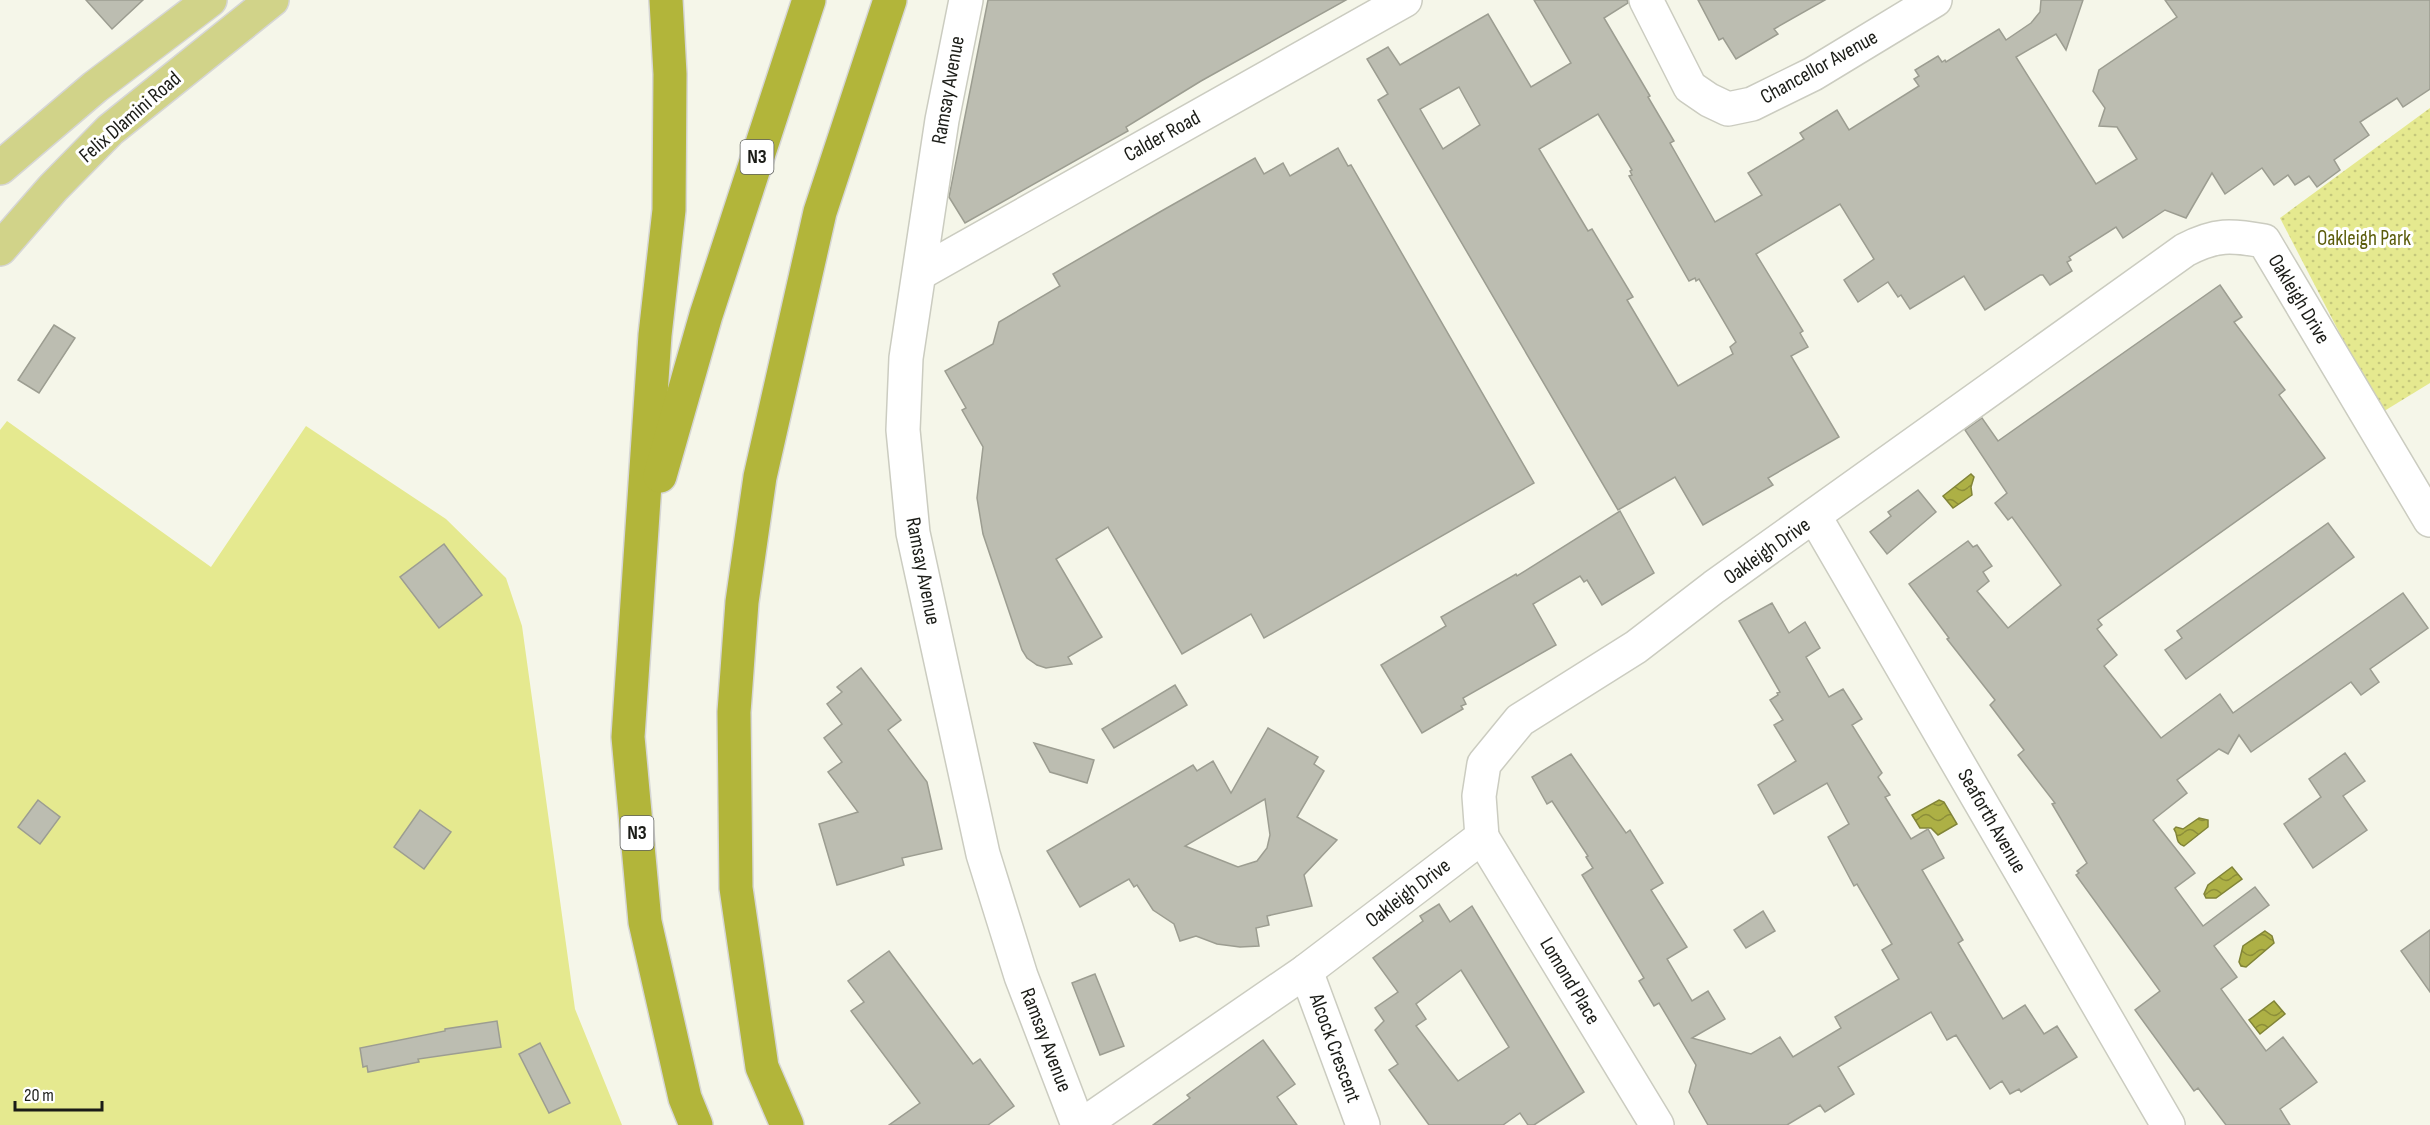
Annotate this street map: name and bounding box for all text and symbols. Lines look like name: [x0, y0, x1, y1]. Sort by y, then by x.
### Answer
street label: Chancellor Avenue: [1756, 24, 1882, 110]
street label: Ramsay Avenue: [926, 34, 970, 146]
street label: Felix Dlamini Road: [74, 66, 186, 168]
street label: Calder Road: [1119, 105, 1205, 167]
road number: N3: [740, 140, 774, 174]
park label: Oakleigh Park: [2317, 226, 2411, 251]
street label: Oakleigh Drive: [2263, 250, 2335, 348]
street label: Oakleigh Drive: [1719, 512, 1815, 590]
street label: Ramsay Avenue: [900, 515, 946, 627]
street label: Seaforth Avenue: [1952, 764, 2032, 878]
road number: N3: [620, 816, 654, 850]
street label: Oakleigh Drive: [1361, 853, 1455, 933]
street label: Lomond Place: [1534, 933, 1606, 1029]
street label: Ramsay Avenue: [1015, 985, 1077, 1095]
street label: Alcock Crescent: [1303, 989, 1366, 1106]
scale bar: [15, 1074, 102, 1112]
text: 20 m: [24, 1085, 54, 1106]

